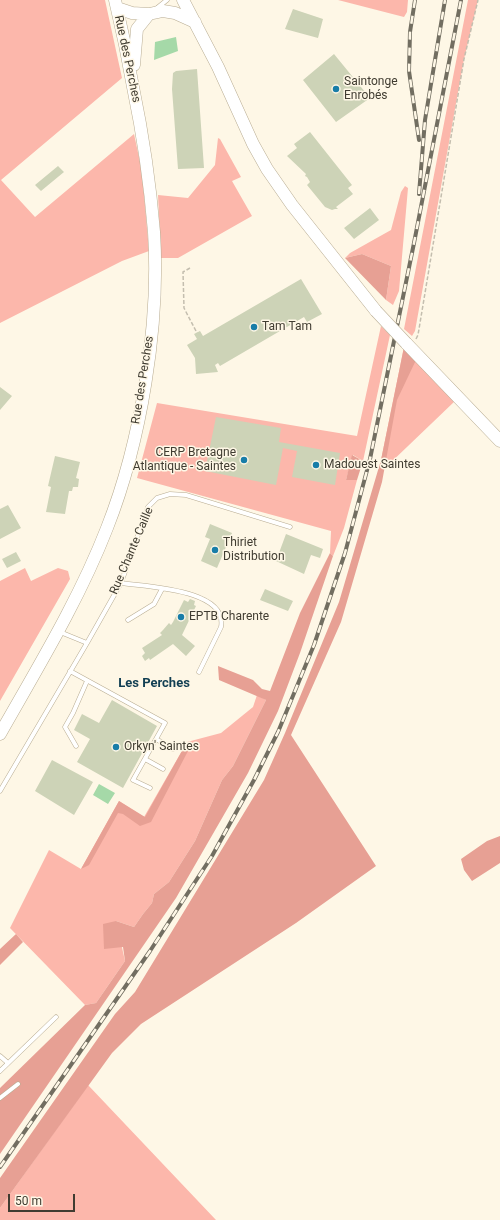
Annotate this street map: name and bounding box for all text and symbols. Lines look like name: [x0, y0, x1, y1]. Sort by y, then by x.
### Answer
street label: Rue des Perches: [111, 14, 143, 104]
place label: Saintonge Enrobés: [344, 75, 398, 103]
marker: Saintonge Enrobés: [331, 84, 341, 94]
place label: Tam Tam: [262, 320, 312, 334]
marker: Tam Tam: [249, 322, 259, 332]
street label: Rue des Perches: [129, 335, 157, 425]
place label: CERP Bretagne Atlantique - Saintes: [133, 446, 236, 474]
marker: CERP Bretagne Atlantique - Saintes: [239, 455, 249, 465]
place label: Madouest Saintes: [324, 458, 420, 472]
marker: Madouest Saintes: [311, 460, 321, 470]
street label: Rue Chante Caille: [107, 505, 157, 597]
place label: Thiriet Distribution: [223, 536, 285, 564]
marker: Thiriet Distribution: [210, 545, 220, 555]
place label: EPTB Charente: [189, 610, 269, 624]
marker: EPTB Charente: [176, 612, 186, 622]
district label: Les Perches: [118, 676, 190, 692]
place label: Orkyn' Saintes: [124, 740, 199, 754]
marker: Orkyn' Saintes: [111, 742, 121, 752]
scale bar: [10, 1186, 77, 1212]
text: 50 m: [15, 1194, 42, 1208]

